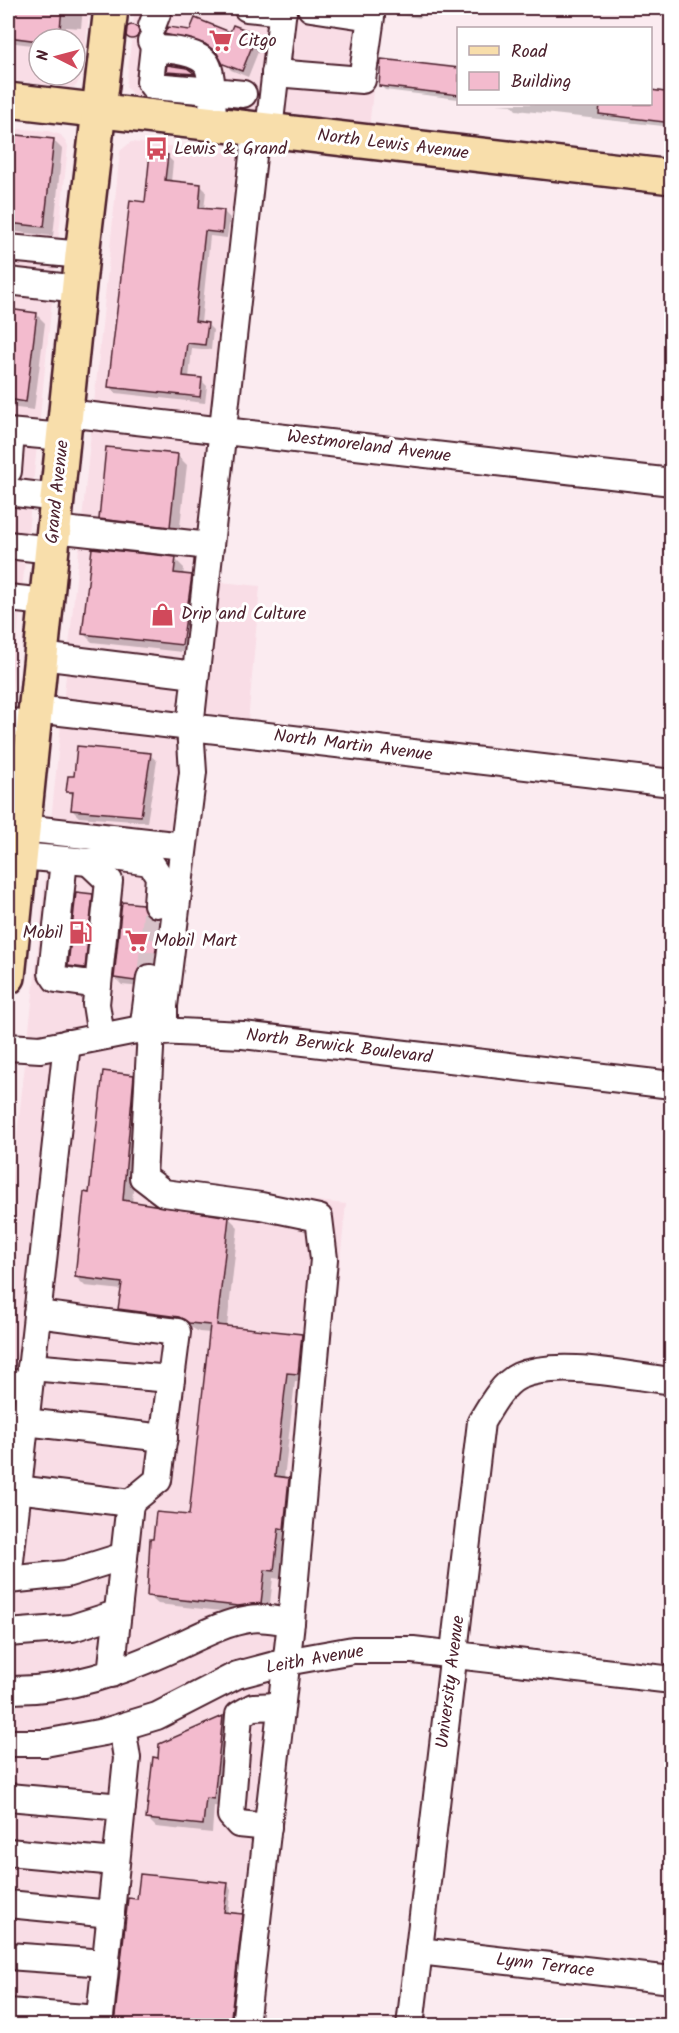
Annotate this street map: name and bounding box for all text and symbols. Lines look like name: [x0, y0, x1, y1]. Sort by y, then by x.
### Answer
north arrow: [27, 27, 87, 87]
place label: Citgo: [238, 27, 277, 56]
legend: [457, 27, 652, 105]
supermarket icon: Citgo: [207, 28, 233, 54]
text: Road: [511, 38, 548, 67]
text: N: [31, 49, 57, 62]
text: Building: [511, 68, 571, 97]
street label: North Lewis Avenue: [316, 121, 470, 169]
place label: Lewis & Grand: [174, 135, 288, 164]
bus stop icon: Lewis & Grand: [143, 136, 169, 162]
street label: Westmoreland Avenue: [285, 423, 453, 471]
street label: Grand Avenue: [38, 439, 78, 545]
place label: Drip and Culture: [181, 600, 306, 629]
shop icon: Drip and Culture: [150, 601, 176, 627]
street label: North Martin Avenue: [272, 722, 434, 770]
place label: Mobil: [23, 919, 64, 948]
fuel station icon: Mobil: [68, 920, 94, 946]
place label: Mobil Mart: [154, 927, 238, 956]
supermarket icon: Mobil Mart: [123, 928, 149, 954]
street label: North Berwick Boulevard: [244, 1021, 435, 1073]
street label: University Avenue: [428, 1614, 474, 1750]
street label: Leith Avenue: [264, 1637, 366, 1683]
street label: Lynn Terrace: [494, 1946, 596, 1986]

